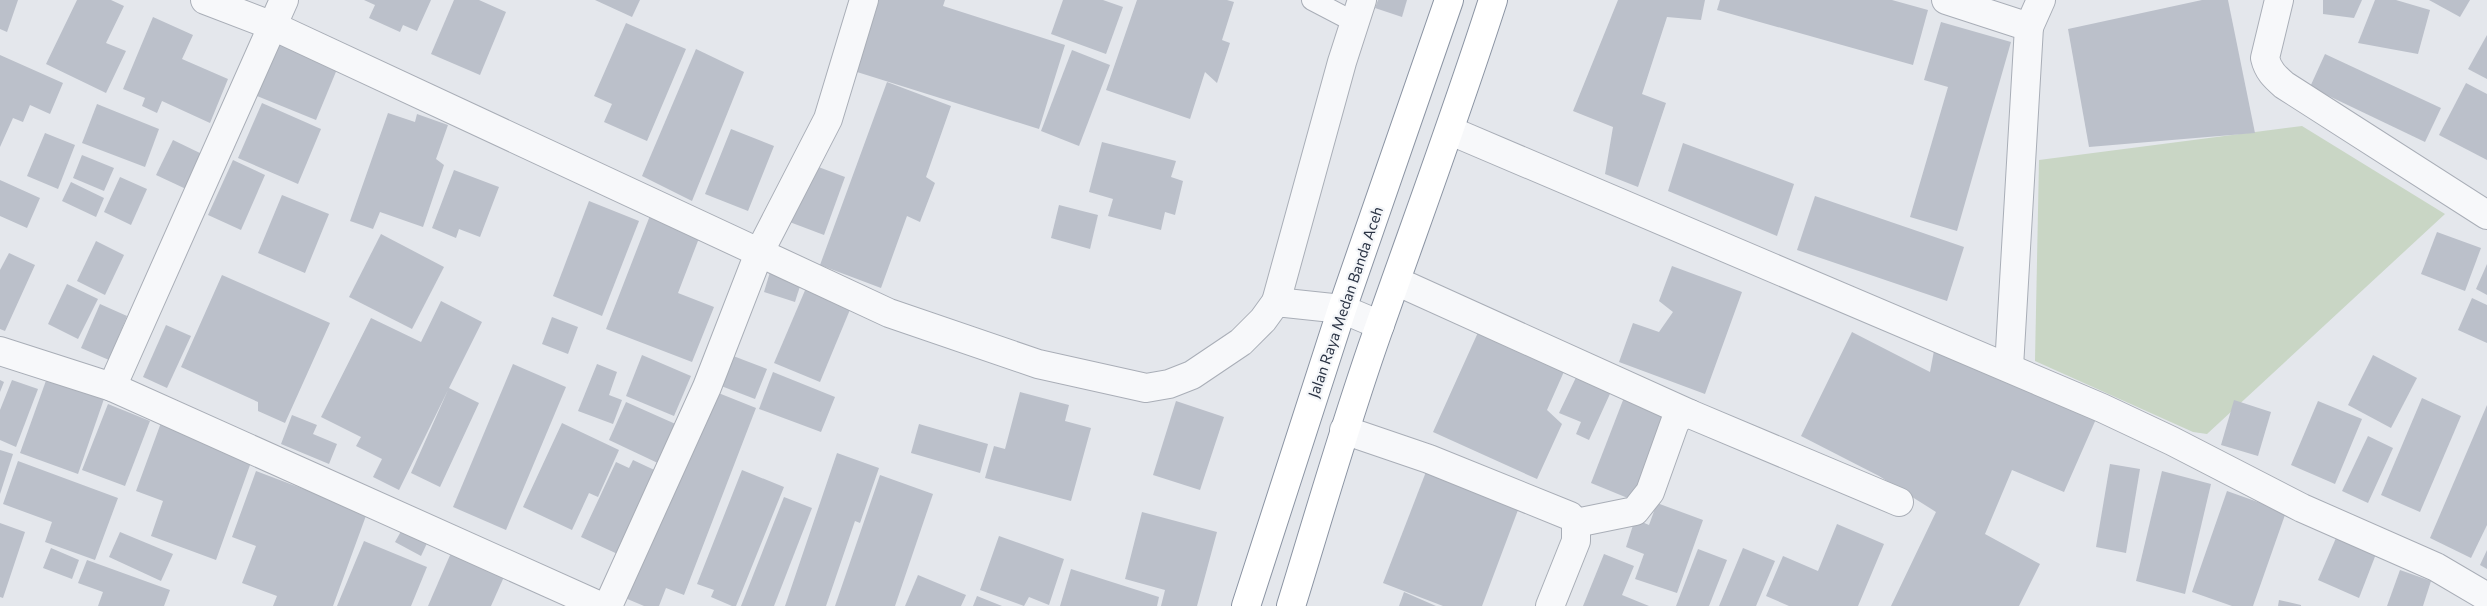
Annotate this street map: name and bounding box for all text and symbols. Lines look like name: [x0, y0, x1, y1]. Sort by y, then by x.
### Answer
street label: Jalan Raya Medan Banda Aceh: [1304, 204, 1386, 400]

